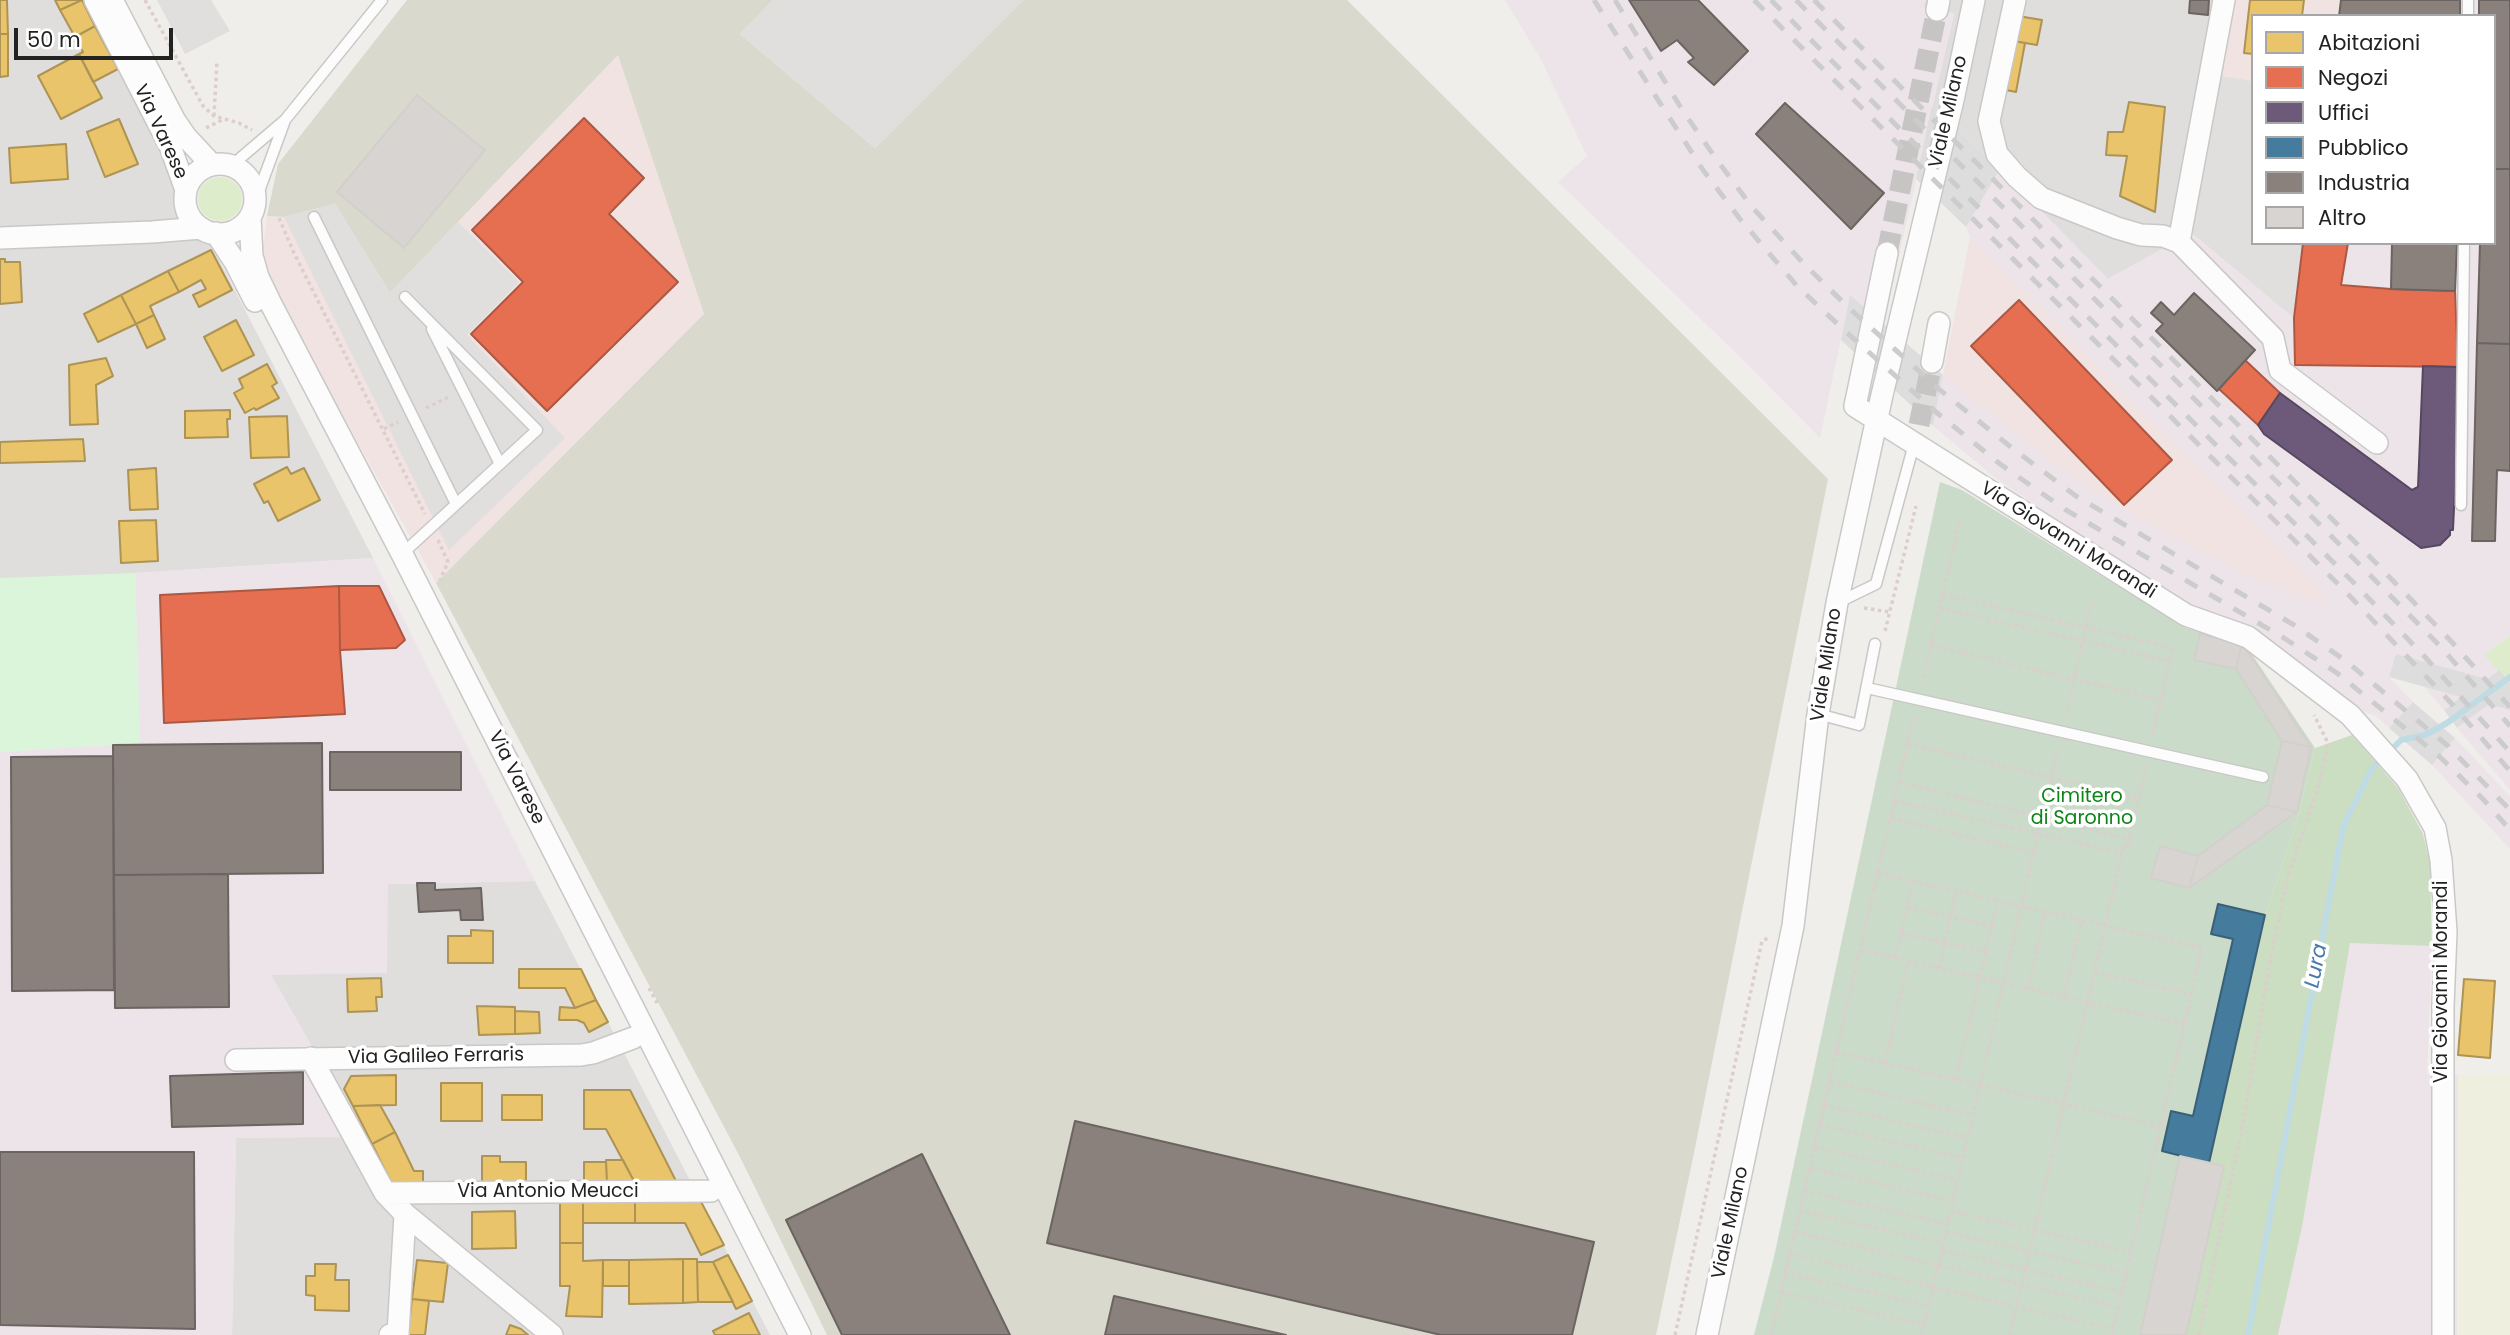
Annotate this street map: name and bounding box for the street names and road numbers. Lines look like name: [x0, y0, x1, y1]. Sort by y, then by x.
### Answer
street label: Viale Milano: [1925, 54, 1973, 170]
street label: Via Varese: [128, 81, 192, 183]
street label: Via Giovanni Morandi: [1976, 478, 2160, 604]
street label: Viale Milano: [1807, 607, 1847, 723]
street label: Via Varese: [483, 728, 549, 828]
street label: Via Giovanni Morandi: [2431, 881, 2453, 1083]
street label: Via Galileo Ferraris: [348, 1044, 524, 1070]
street label: Viale Milano: [1708, 1165, 1754, 1281]
street label: Via Antonio Meucci: [457, 1181, 639, 1203]

